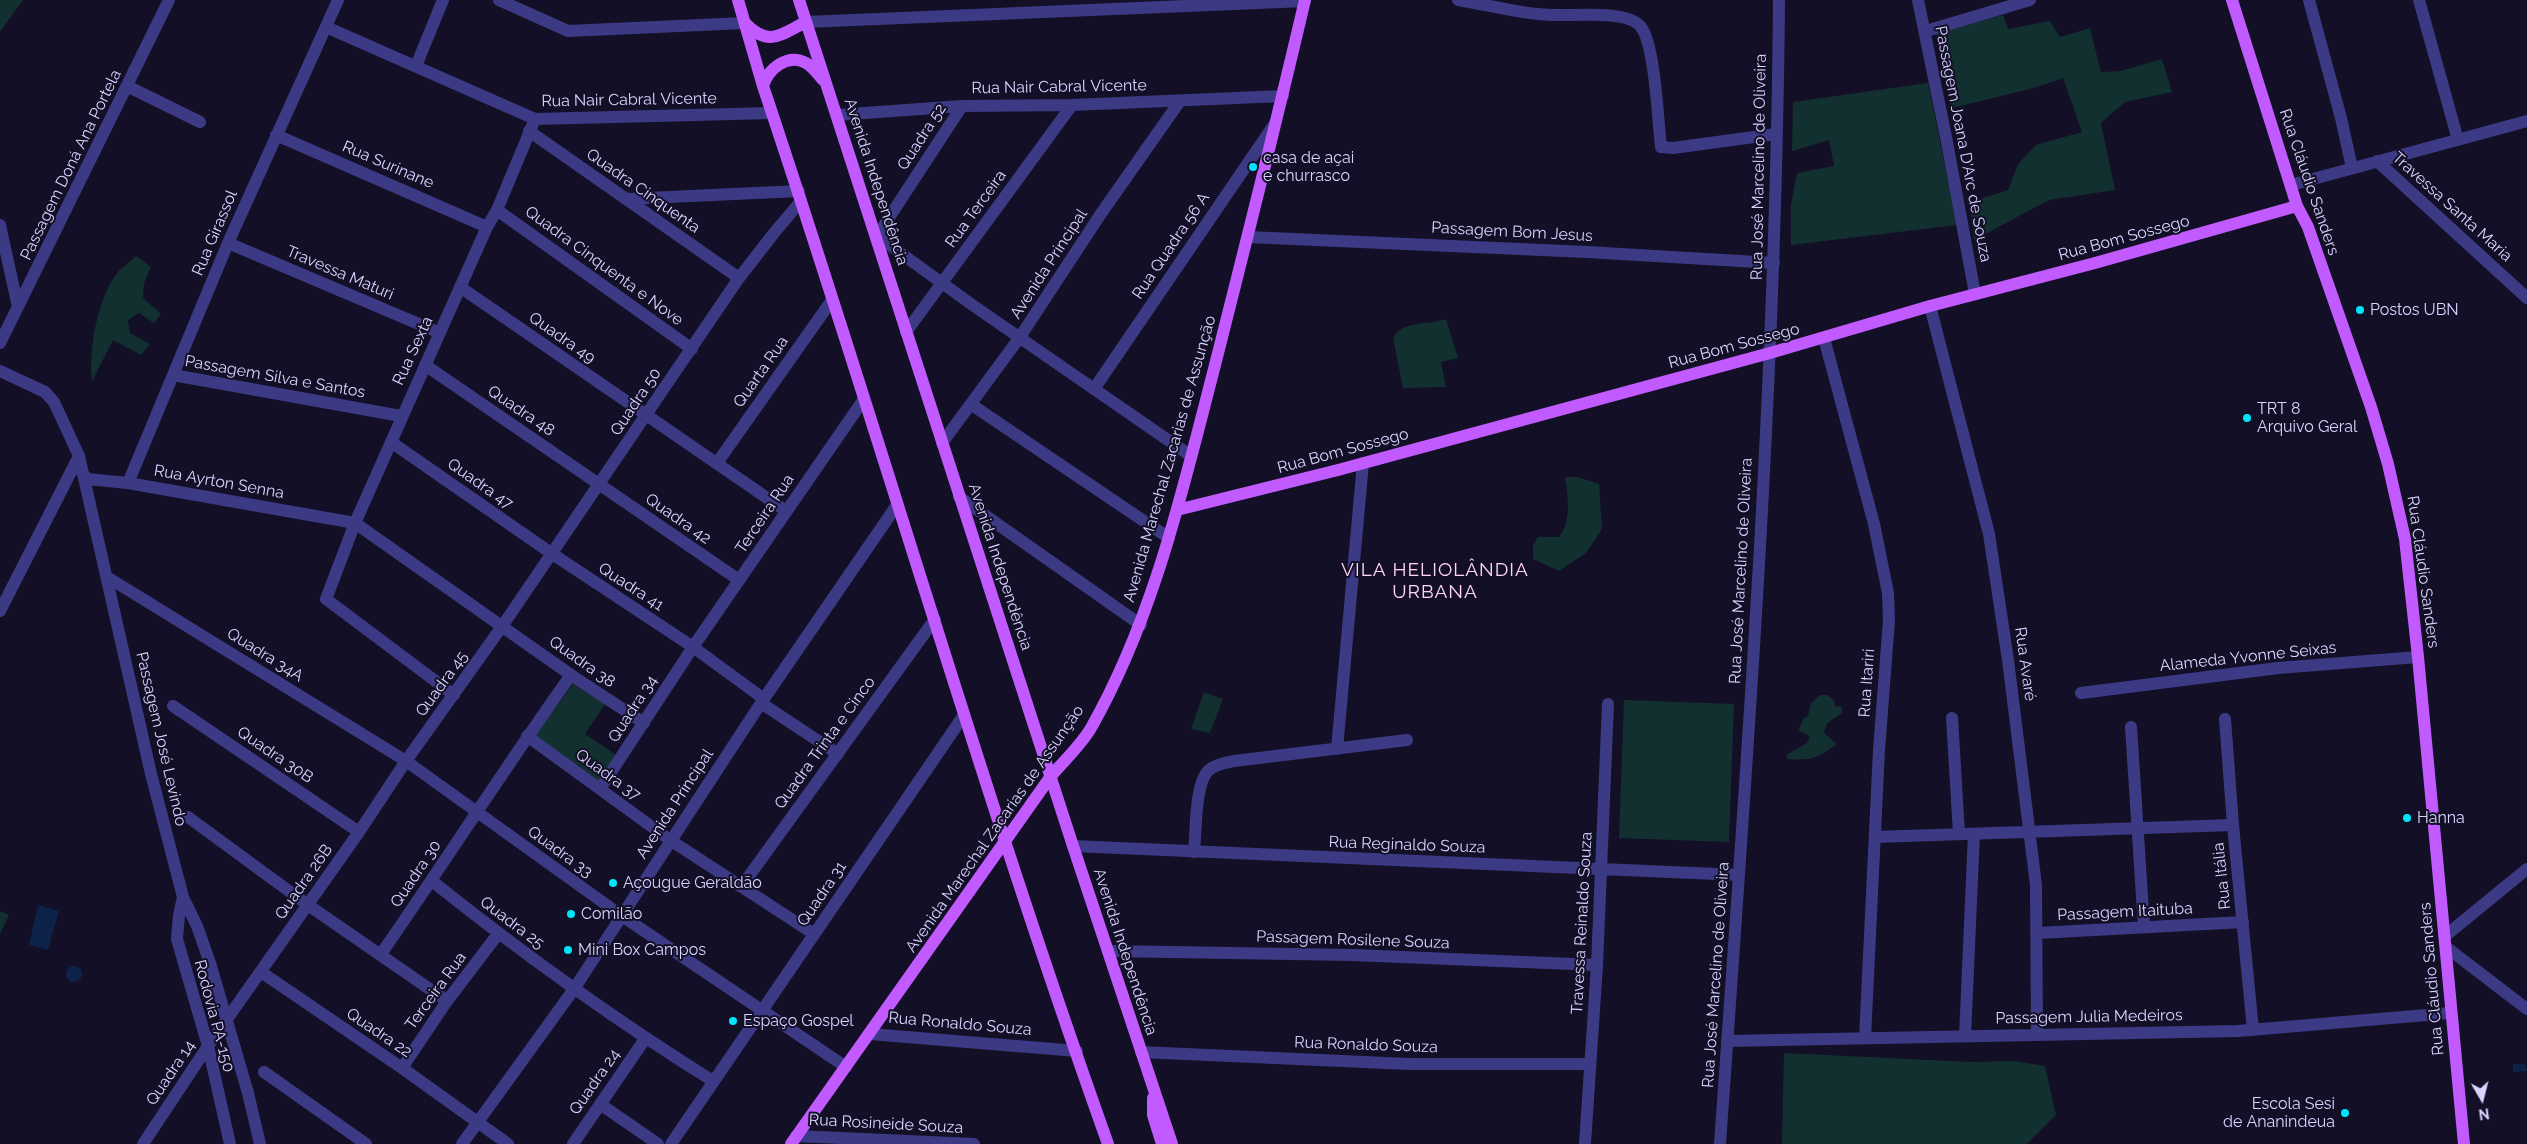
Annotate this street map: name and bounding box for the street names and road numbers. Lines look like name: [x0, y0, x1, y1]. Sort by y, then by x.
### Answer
street label: Passagem Joana D'Arc de Souza: [1931, 24, 1995, 264]
street label: Rua José Marcelino de Oliveira: [1747, 54, 1771, 280]
street label: Passagem Doná Ana Portela: [16, 67, 126, 263]
street label: Rua Nair Cabral Vicente: [971, 76, 1147, 98]
street label: Rua Nair Cabral Vicente: [541, 89, 717, 111]
street label: Avenida Independência: [840, 96, 912, 268]
street label: Quadra 52: [893, 100, 951, 174]
street label: Rua Cláudio Sanders: [2275, 106, 2343, 258]
street label: Rua Surinane: [339, 137, 437, 193]
street label: Quadra Cinquenta: [582, 145, 704, 237]
street label: Travessa Santa Maria: [2388, 148, 2516, 266]
street label: Rua Terceira: [941, 166, 1011, 252]
street label: Rua Girassol: [188, 187, 242, 279]
street label: Rua Quadra 56 A: [1128, 189, 1214, 303]
street label: Quadra Cinquenta e Nove: [521, 202, 687, 330]
street label: Avenida Principal: [1006, 205, 1092, 323]
street label: Rua Bom Sossego: [2056, 211, 2192, 265]
street label: Passagem Bom Jesus: [1431, 218, 1593, 246]
street label: Travessa Maturi: [283, 242, 397, 304]
street label: Quadra 49: [525, 308, 599, 368]
street label: Avenida Marechal Zacarias de Assunção: [1120, 313, 1220, 605]
street label: Rua Sexta: [389, 314, 437, 388]
street label: Rua Bom Sossego: [1666, 319, 1802, 373]
street label: Quarta Rua: [729, 333, 793, 411]
street label: Passagem Silva e Santos: [183, 352, 367, 402]
street label: Quadra 50: [606, 365, 666, 439]
street label: Quadra 48: [484, 382, 558, 440]
street label: Rua Bom Sossego: [1275, 424, 1411, 478]
street label: Quadra 47: [443, 454, 517, 514]
street label: Rua José Marcelino de Oliveira: [1725, 457, 1757, 685]
street label: Rua Ayrton Senna: [152, 461, 286, 503]
street label: Terceira Rua: [732, 471, 798, 557]
street label: Avenida Independência: [964, 481, 1036, 653]
street label: Quadra 42: [642, 489, 714, 549]
street label: Rua Cláudio Sanders: [2403, 495, 2443, 649]
street label: Quadra 41: [595, 559, 667, 615]
street label: Quadra 34A: [223, 624, 307, 686]
street label: Rua Avaré: [2010, 626, 2040, 702]
street label: Quadra 38: [545, 632, 619, 692]
street label: Alameda Yvonne Seixas: [2159, 638, 2337, 676]
street label: Quadra 45: [412, 648, 472, 720]
street label: Rua Itariri: [1855, 648, 1879, 718]
street label: Passagem José Levindo: [132, 650, 190, 828]
street label: Quadra 34: [604, 672, 662, 746]
street label: Quadra Trinta e Cinco: [771, 673, 879, 813]
street label: Avenida Marechal Zacarias de Assunção: [902, 702, 1088, 956]
street label: Quadra 30B: [233, 723, 317, 787]
street label: Quadra 37: [572, 745, 644, 805]
street label: Avenida Principal: [632, 745, 718, 863]
street label: Quadra 33: [524, 822, 596, 882]
street label: Travessa Reinaldo Souza: [1568, 831, 1596, 1015]
street label: Rua Reginaldo Souza: [1328, 833, 1486, 857]
street label: Quadra 30: [387, 837, 445, 911]
street label: Quadra 26B: [271, 841, 337, 923]
street label: Rua Itália: [2209, 842, 2235, 910]
street label: Quadra 31: [793, 858, 851, 930]
street label: Rua José Marcelino de Oliveira: [1699, 861, 1733, 1089]
street label: Avenida Independência: [1089, 866, 1161, 1038]
street label: Quadra 25: [476, 893, 548, 953]
street label: Passagem Itaituba: [2057, 899, 2193, 925]
street label: Rua Cláudio Sanders: [2416, 902, 2448, 1056]
street label: Passagem Rosilene Souza: [1256, 927, 1450, 953]
street label: Terceira Rua: [401, 948, 471, 1034]
street label: Rodovia PA-150: [190, 958, 238, 1074]
street label: Quadra 22: [342, 1004, 416, 1062]
street label: Passagem Julia Medeiros: [1995, 1006, 2183, 1028]
street label: Rua Ronaldo Souza: [888, 1008, 1032, 1040]
street label: Rua Ronaldo Souza: [1294, 1033, 1438, 1057]
street label: Quadra 14: [142, 1037, 200, 1109]
street label: Quadra 24: [565, 1046, 625, 1118]
street label: Rua Rosineide Souza: [808, 1110, 964, 1138]

